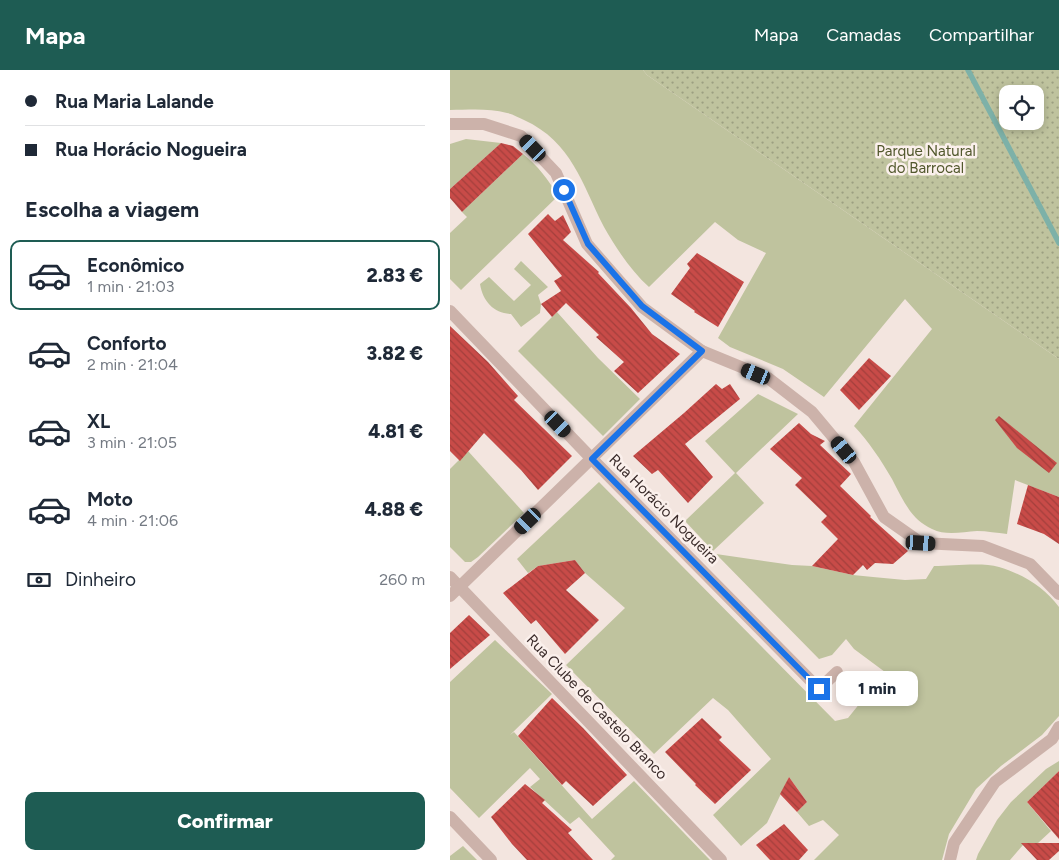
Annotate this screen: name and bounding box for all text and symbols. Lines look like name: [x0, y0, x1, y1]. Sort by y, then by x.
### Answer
text: Mapa: [25, 21, 86, 50]
text: Mapa: [754, 24, 798, 46]
text: Camadas: [826, 24, 901, 46]
text: Compartilhar: [929, 24, 1034, 46]
map controls: [999, 85, 1044, 130]
button: locate: [999, 85, 1044, 130]
text: Rua Maria Lalande: [55, 90, 214, 113]
car: [517, 132, 548, 164]
text: Rua Horácio Nogueira: [55, 138, 247, 161]
park label: Parque Natural do Barrocal: [876, 142, 976, 177]
route start: [553, 179, 575, 201]
text: Escolha a viagem: [25, 196, 199, 223]
icon: car: [27, 253, 72, 298]
text: Econômico: [87, 254, 184, 277]
text: 2.83 €: [367, 264, 423, 287]
text: 1 min · 21:03: [87, 277, 174, 296]
icon: car: [27, 331, 72, 376]
text: Conforto: [87, 332, 167, 355]
text: 3.82 €: [367, 342, 423, 365]
text: 2 min · 21:04: [87, 355, 178, 374]
car: [739, 361, 772, 387]
car: [542, 408, 573, 440]
icon: car: [27, 409, 72, 454]
text: XL: [87, 410, 110, 433]
text: 4.81 €: [368, 420, 423, 443]
text: 3 min · 21:05: [87, 433, 177, 452]
car: [828, 434, 859, 466]
street label: Rua Horácio Nogueira: [605, 450, 723, 568]
icon: car: [27, 487, 72, 532]
text: Moto: [87, 488, 133, 511]
text: 4.88 €: [365, 498, 423, 521]
car: [511, 505, 544, 537]
text: 4 min · 21:06: [87, 511, 178, 530]
car: [905, 535, 936, 551]
icon: cash: [25, 566, 53, 594]
text: Dinheiro: [65, 568, 136, 591]
text: 260 m: [379, 570, 425, 589]
street label: Rua Clube de Castelo Branco: [523, 631, 671, 784]
callout: 1 min: [836, 672, 919, 706]
route end: [808, 678, 830, 700]
text: 1 min: [858, 679, 896, 698]
button: Confirmar: [25, 792, 425, 850]

